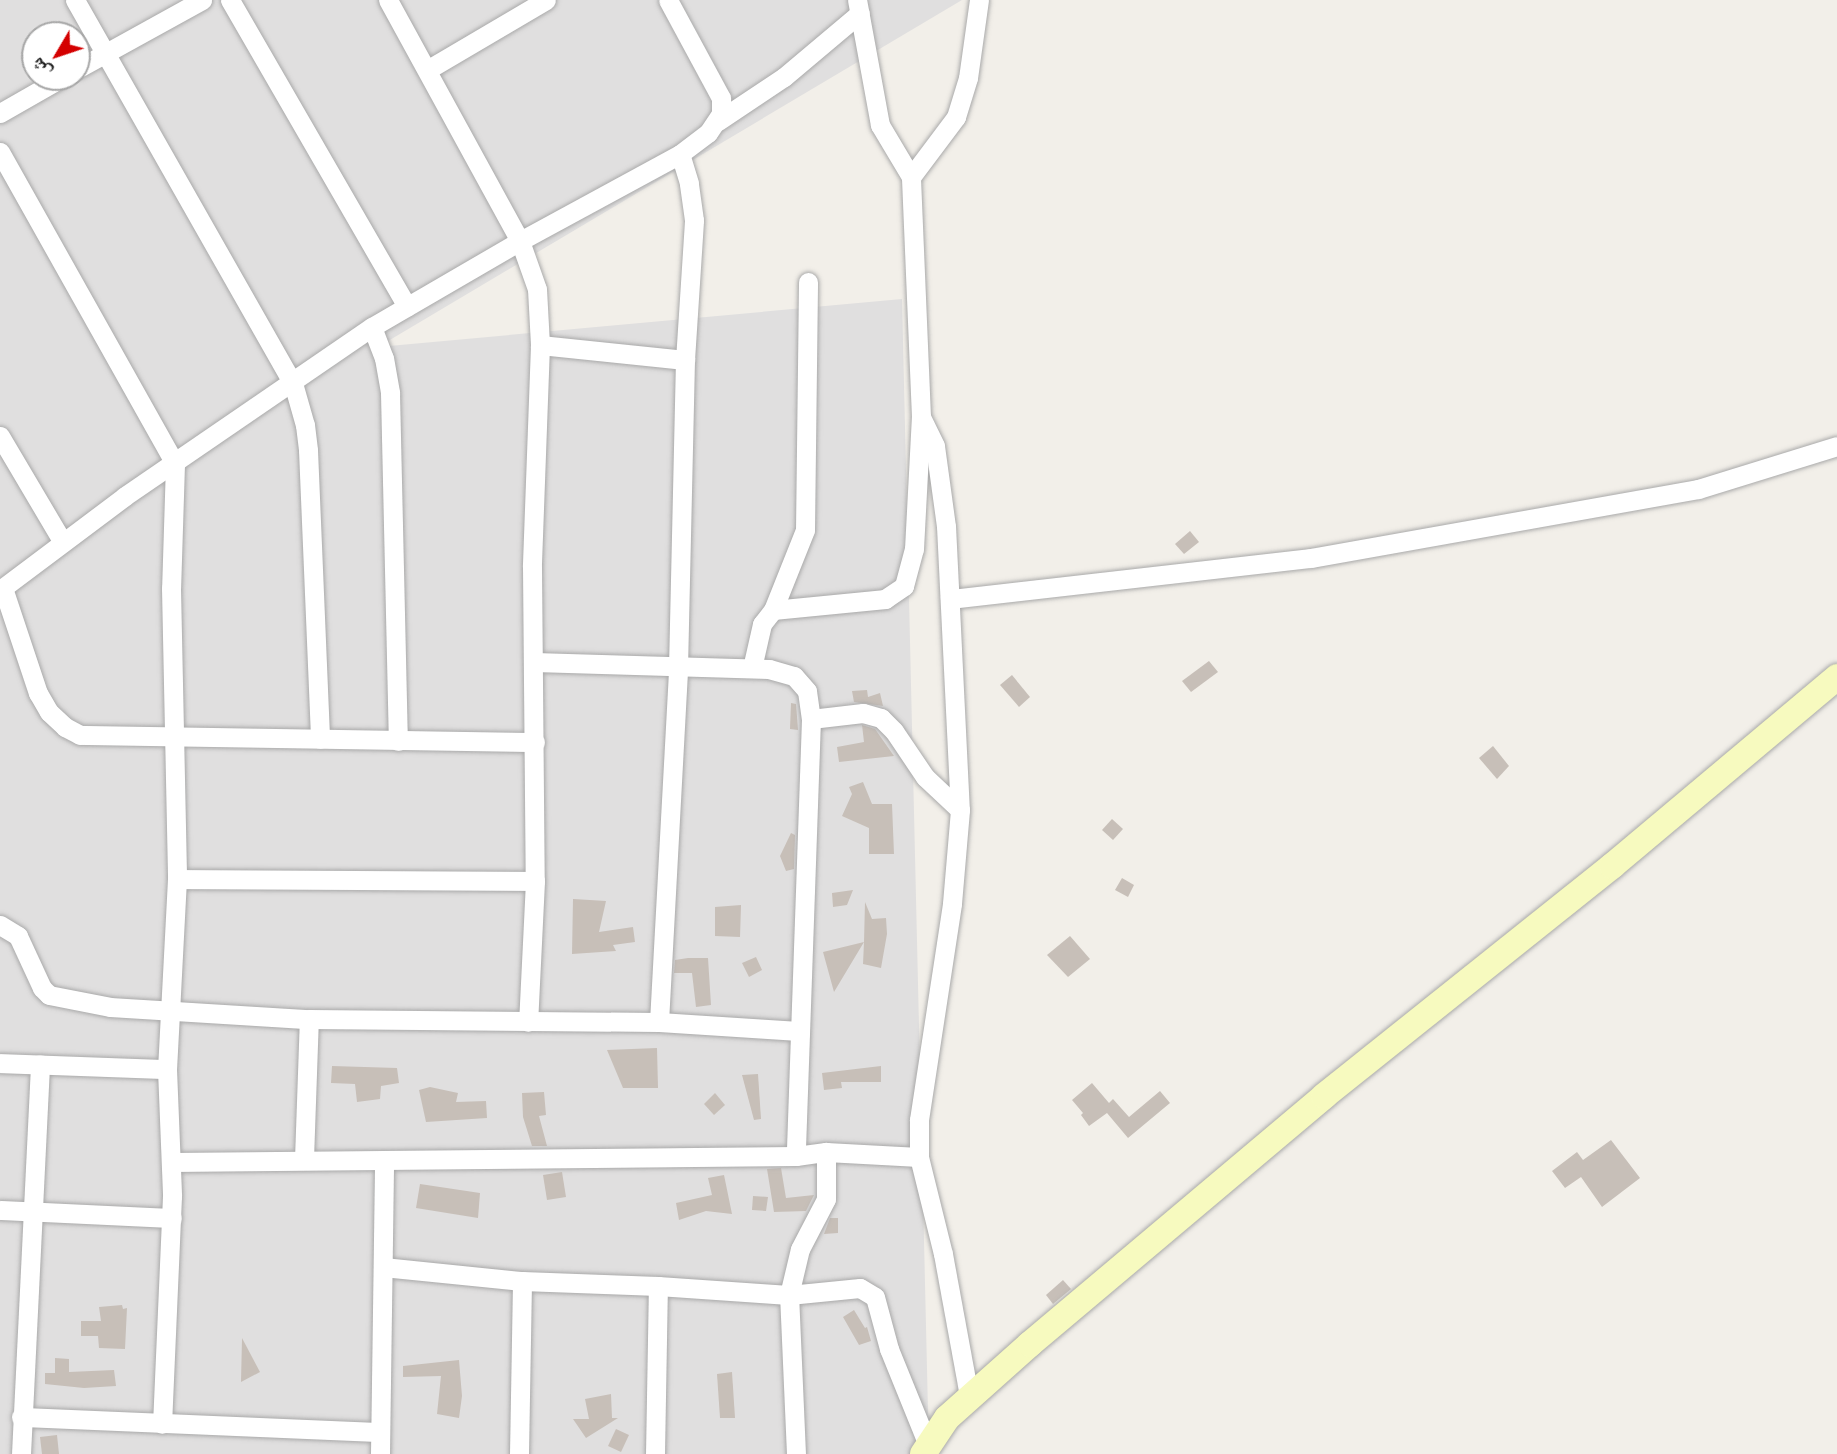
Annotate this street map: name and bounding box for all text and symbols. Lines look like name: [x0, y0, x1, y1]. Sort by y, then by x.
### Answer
north arrow: [21, 21, 91, 91]
text: ش: [26, 53, 56, 83]

